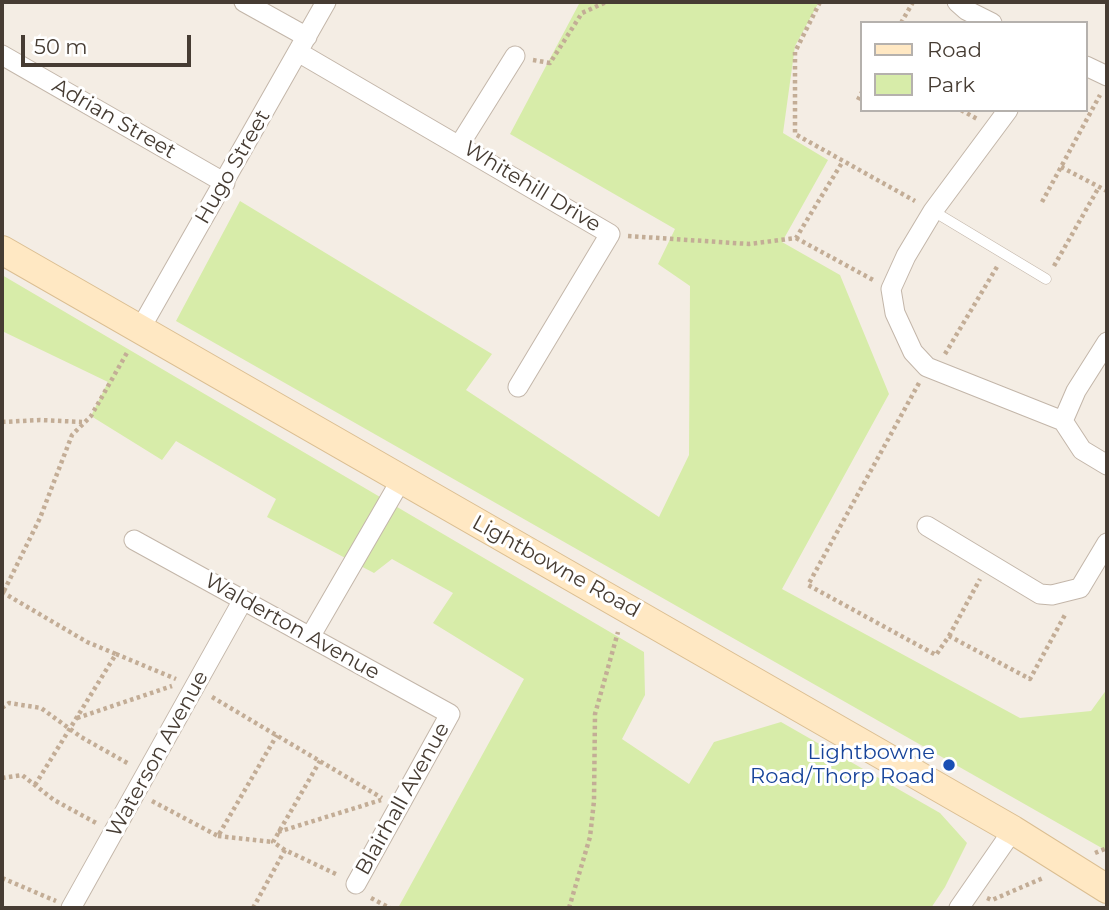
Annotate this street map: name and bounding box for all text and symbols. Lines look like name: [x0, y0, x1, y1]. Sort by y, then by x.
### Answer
scale bar: [24, 21, 194, 65]
legend: [860, 21, 1088, 112]
text: 50 m: [34, 34, 88, 59]
text: Road: [927, 37, 982, 62]
text: Park: [927, 72, 975, 97]
street label: Adrian Street: [48, 73, 180, 165]
street label: Hugo Street: [190, 105, 276, 229]
street label: Whitehill Drive: [459, 136, 605, 238]
street label: Lightbowne Road: [468, 510, 644, 624]
street label: Walderton Avenue: [200, 568, 384, 686]
street label: Waterson Avenue: [102, 666, 214, 842]
street label: Blairhall Avenue: [351, 718, 455, 880]
place label: Lightbowne Road/Thorp Road: [750, 740, 935, 790]
marker: Lightbowne Road/Thorp Road: [941, 757, 957, 773]

